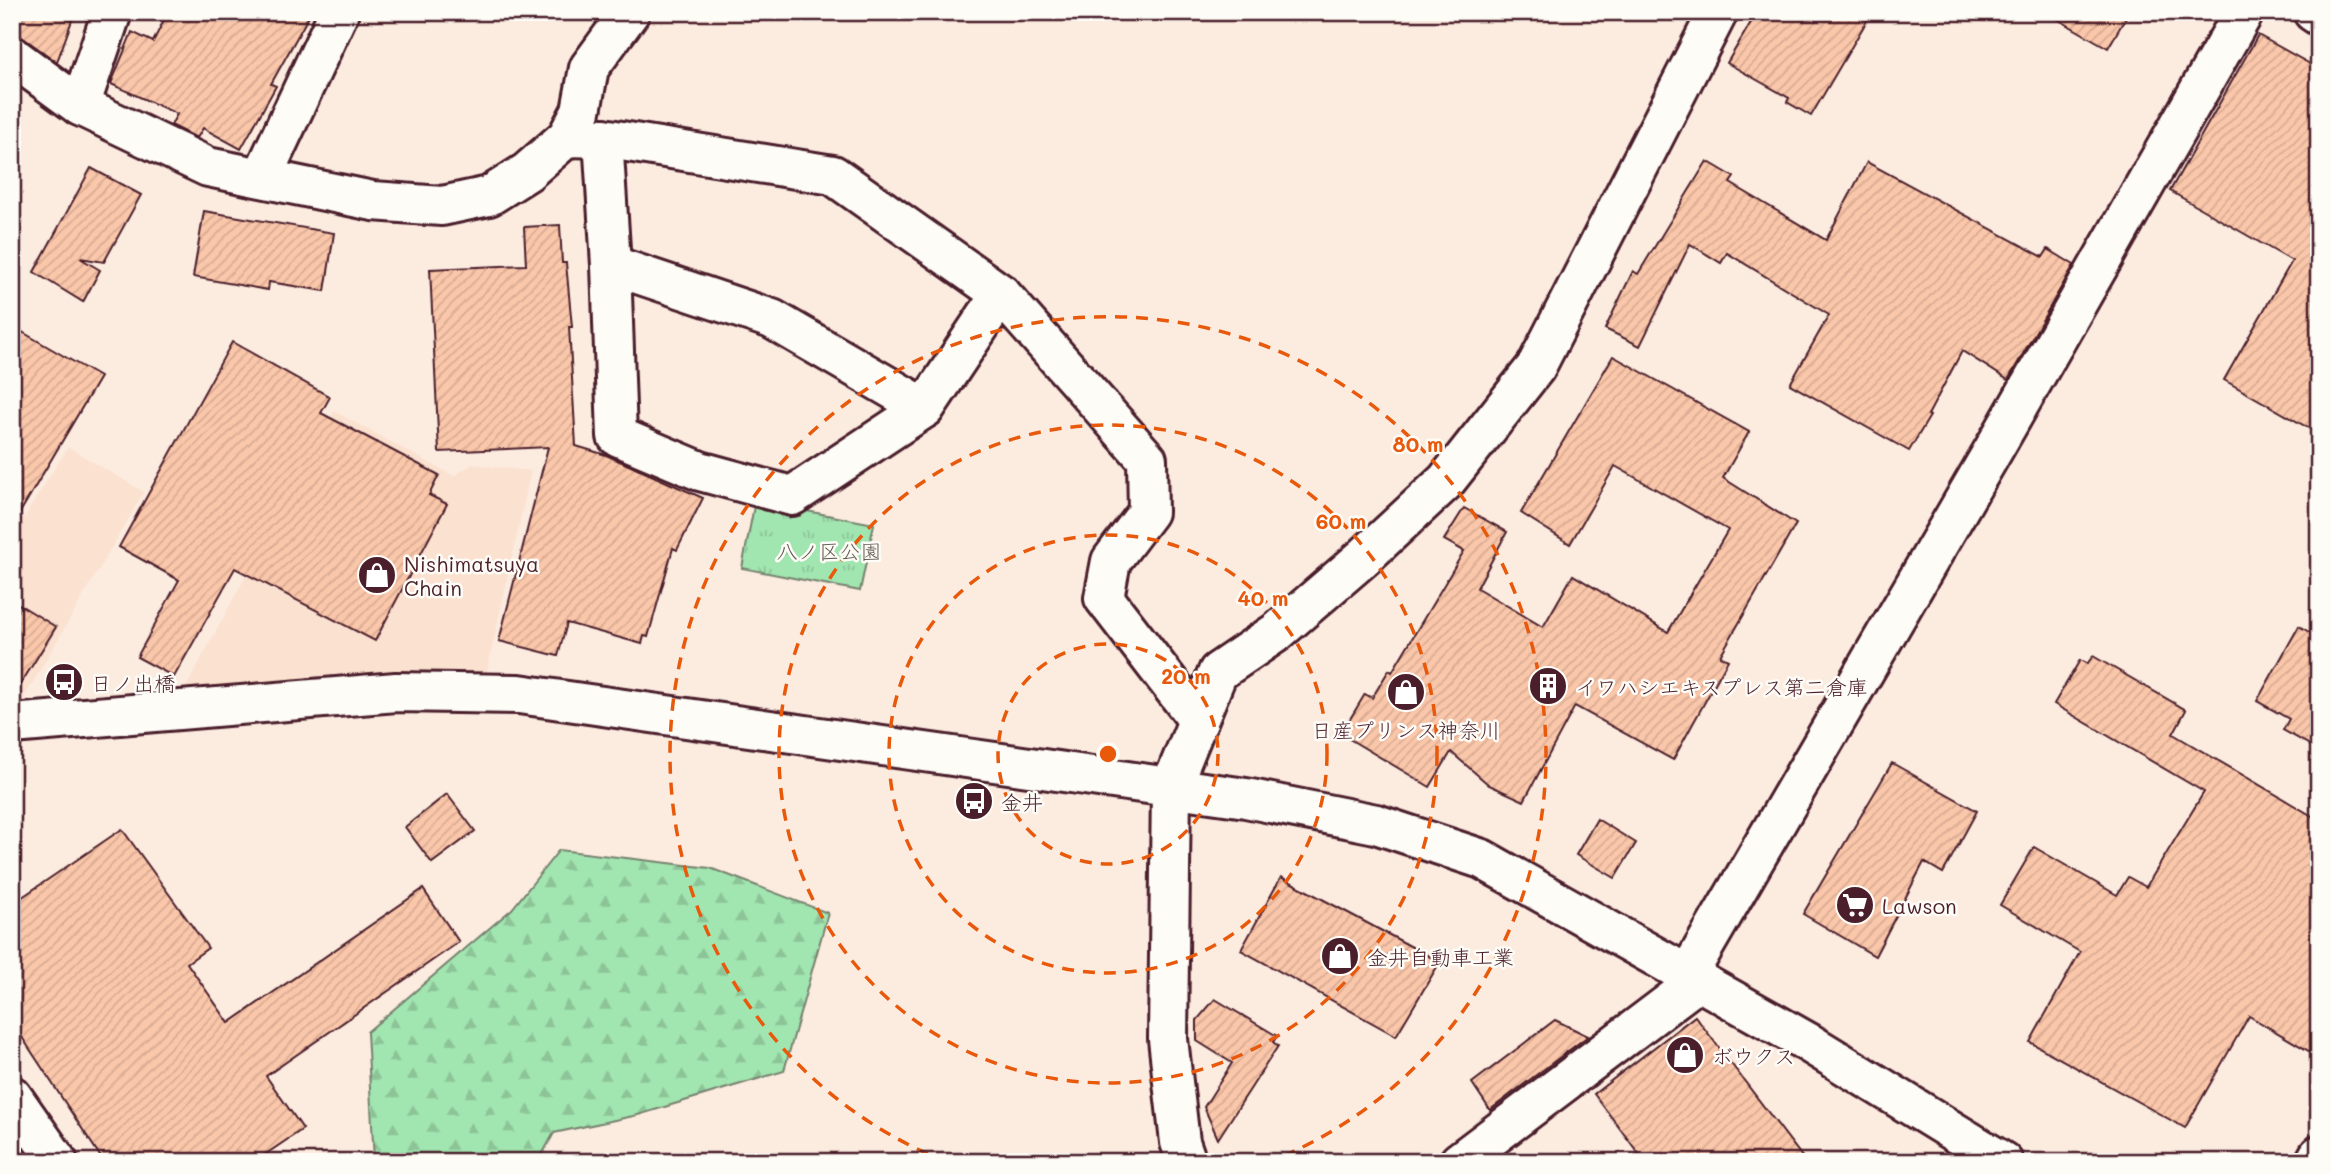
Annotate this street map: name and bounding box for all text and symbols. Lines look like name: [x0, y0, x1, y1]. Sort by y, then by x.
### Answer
text: 80 m: [1393, 430, 1443, 457]
text: 60 m: [1316, 507, 1366, 534]
park label: 八ノ区公園: [777, 537, 882, 564]
place label: Nishimatsuya Chain: [404, 550, 539, 601]
shop icon: Nishimatsuya Chain: [356, 554, 398, 596]
text: 40 m: [1237, 584, 1289, 611]
bus stop icon: 日ノ出橋: [43, 661, 85, 703]
text: 20 m: [1161, 662, 1211, 689]
building icon: イワハシエキスプレス第二倉庫: [1527, 665, 1569, 707]
place label: 日ノ出橋: [91, 669, 175, 696]
shop icon: 日産プリンス神奈川: [1385, 671, 1427, 713]
place label: イワハシエキスプレス第二倉庫: [1575, 673, 1868, 700]
place label: 日産プリンス神奈川: [1312, 716, 1501, 743]
centre of rings: [1096, 742, 1120, 766]
bus stop icon: 金井: [953, 780, 995, 822]
place label: 金井: [1001, 788, 1043, 815]
supermarket icon: Lawson: [1834, 884, 1876, 926]
place label: Lawson: [1882, 892, 1957, 919]
shop icon: 金井自動車工業: [1319, 935, 1361, 977]
place label: 金井自動車工業: [1367, 943, 1514, 970]
shop icon: ボウクス: [1664, 1034, 1706, 1076]
place label: ボウクス: [1712, 1042, 1795, 1069]

